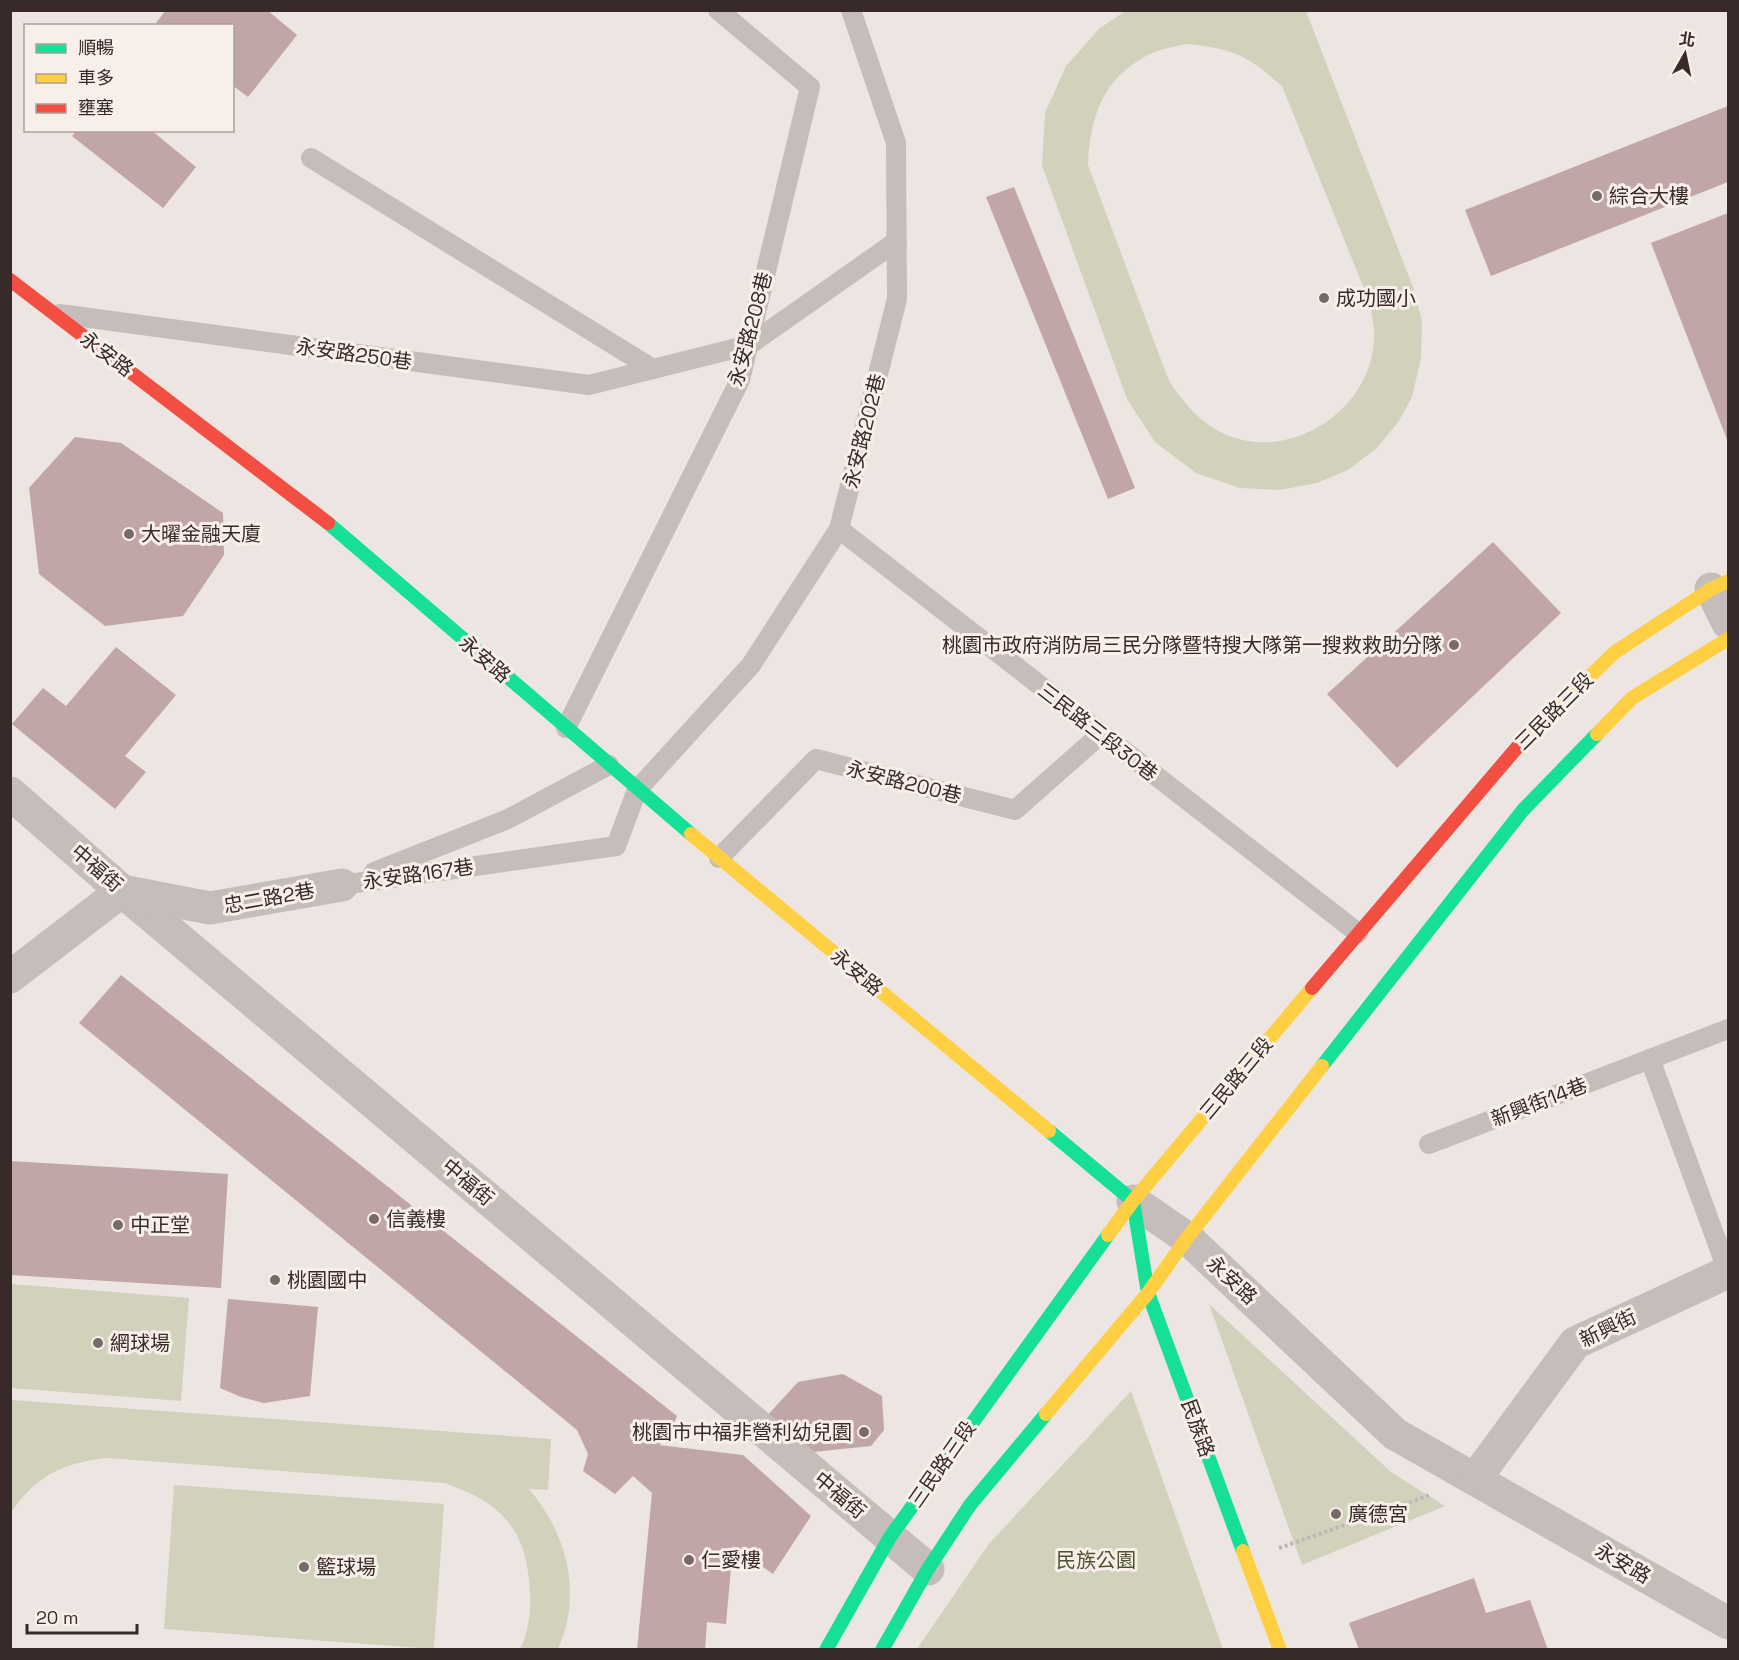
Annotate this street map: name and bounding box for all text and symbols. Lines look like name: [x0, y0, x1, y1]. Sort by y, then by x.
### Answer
legend: [24, 24, 234, 132]
north arrow: [1655, 24, 1715, 84]
text: 北: [1678, 28, 1697, 51]
text: 順暢: [78, 36, 114, 59]
text: 車多: [78, 66, 114, 89]
text: 壅塞: [78, 96, 114, 119]
place label: 綜合大樓: [1609, 183, 1689, 209]
marker: 綜合大樓: [1590, 189, 1604, 203]
street label: 永安路208巷: [722, 269, 778, 389]
place label: 成功國小: [1336, 285, 1416, 311]
marker: 成功國小: [1317, 291, 1331, 305]
street label: 永安路: [75, 326, 139, 382]
street label: 永安路250巷: [294, 333, 414, 375]
street label: 永安路202巷: [837, 371, 891, 491]
place label: 大曜金融天廈: [141, 521, 261, 547]
marker: 大曜金融天廈: [122, 527, 136, 541]
street label: 永安路: [454, 630, 516, 688]
place label: 桃園市政府消防局三民分隊暨特搜大隊第一搜救救助分隊: [942, 632, 1442, 658]
marker: 桃園市政府消防局三民分隊暨特搜大隊第一搜救救助分隊: [1447, 638, 1461, 652]
street label: 三民路三段: [1509, 666, 1599, 756]
street label: 三民路三段30巷: [1033, 677, 1163, 787]
street label: 永安路200巷: [844, 755, 964, 809]
street label: 中福街: [66, 839, 128, 897]
street label: 永安路167巷: [361, 853, 475, 895]
street label: 忠二路2巷: [221, 877, 317, 919]
street label: 永安路: [826, 943, 888, 1001]
street label: 三民路三段: [1194, 1031, 1278, 1125]
street label: 新興街14巷: [1487, 1072, 1591, 1132]
street label: 中福街: [437, 1153, 499, 1211]
place label: 信義樓: [386, 1206, 446, 1232]
place label: 中正堂: [130, 1212, 190, 1238]
marker: 信義樓: [367, 1212, 381, 1226]
marker: 中正堂: [111, 1218, 125, 1232]
street label: 永安路: [1201, 1250, 1263, 1310]
place label: 桃園國中: [287, 1267, 367, 1293]
marker: 桃園國中: [268, 1273, 282, 1287]
street label: 新興街: [1575, 1303, 1641, 1353]
place label: 網球場: [110, 1330, 170, 1356]
marker: 網球場: [91, 1336, 105, 1350]
street label: 民族路: [1176, 1395, 1220, 1461]
street label: 三民路三段: [903, 1416, 981, 1512]
place label: 桃園市中福非營利幼兒園: [632, 1419, 852, 1445]
marker: 桃園市中福非營利幼兒園: [857, 1425, 871, 1439]
street label: 中福街: [809, 1466, 871, 1524]
place label: 廣德宮: [1348, 1501, 1408, 1527]
marker: 廣德宮: [1329, 1507, 1343, 1521]
street label: 永安路: [1591, 1537, 1655, 1589]
place label: 仁愛樓: [701, 1547, 761, 1573]
park label: 民族公園: [1056, 1547, 1136, 1573]
marker: 仁愛樓: [682, 1553, 696, 1567]
place label: 籃球場: [316, 1554, 376, 1580]
marker: 籃球場: [297, 1560, 311, 1574]
scale bar: [27, 1597, 136, 1635]
text: 20 m: [36, 1606, 79, 1629]

